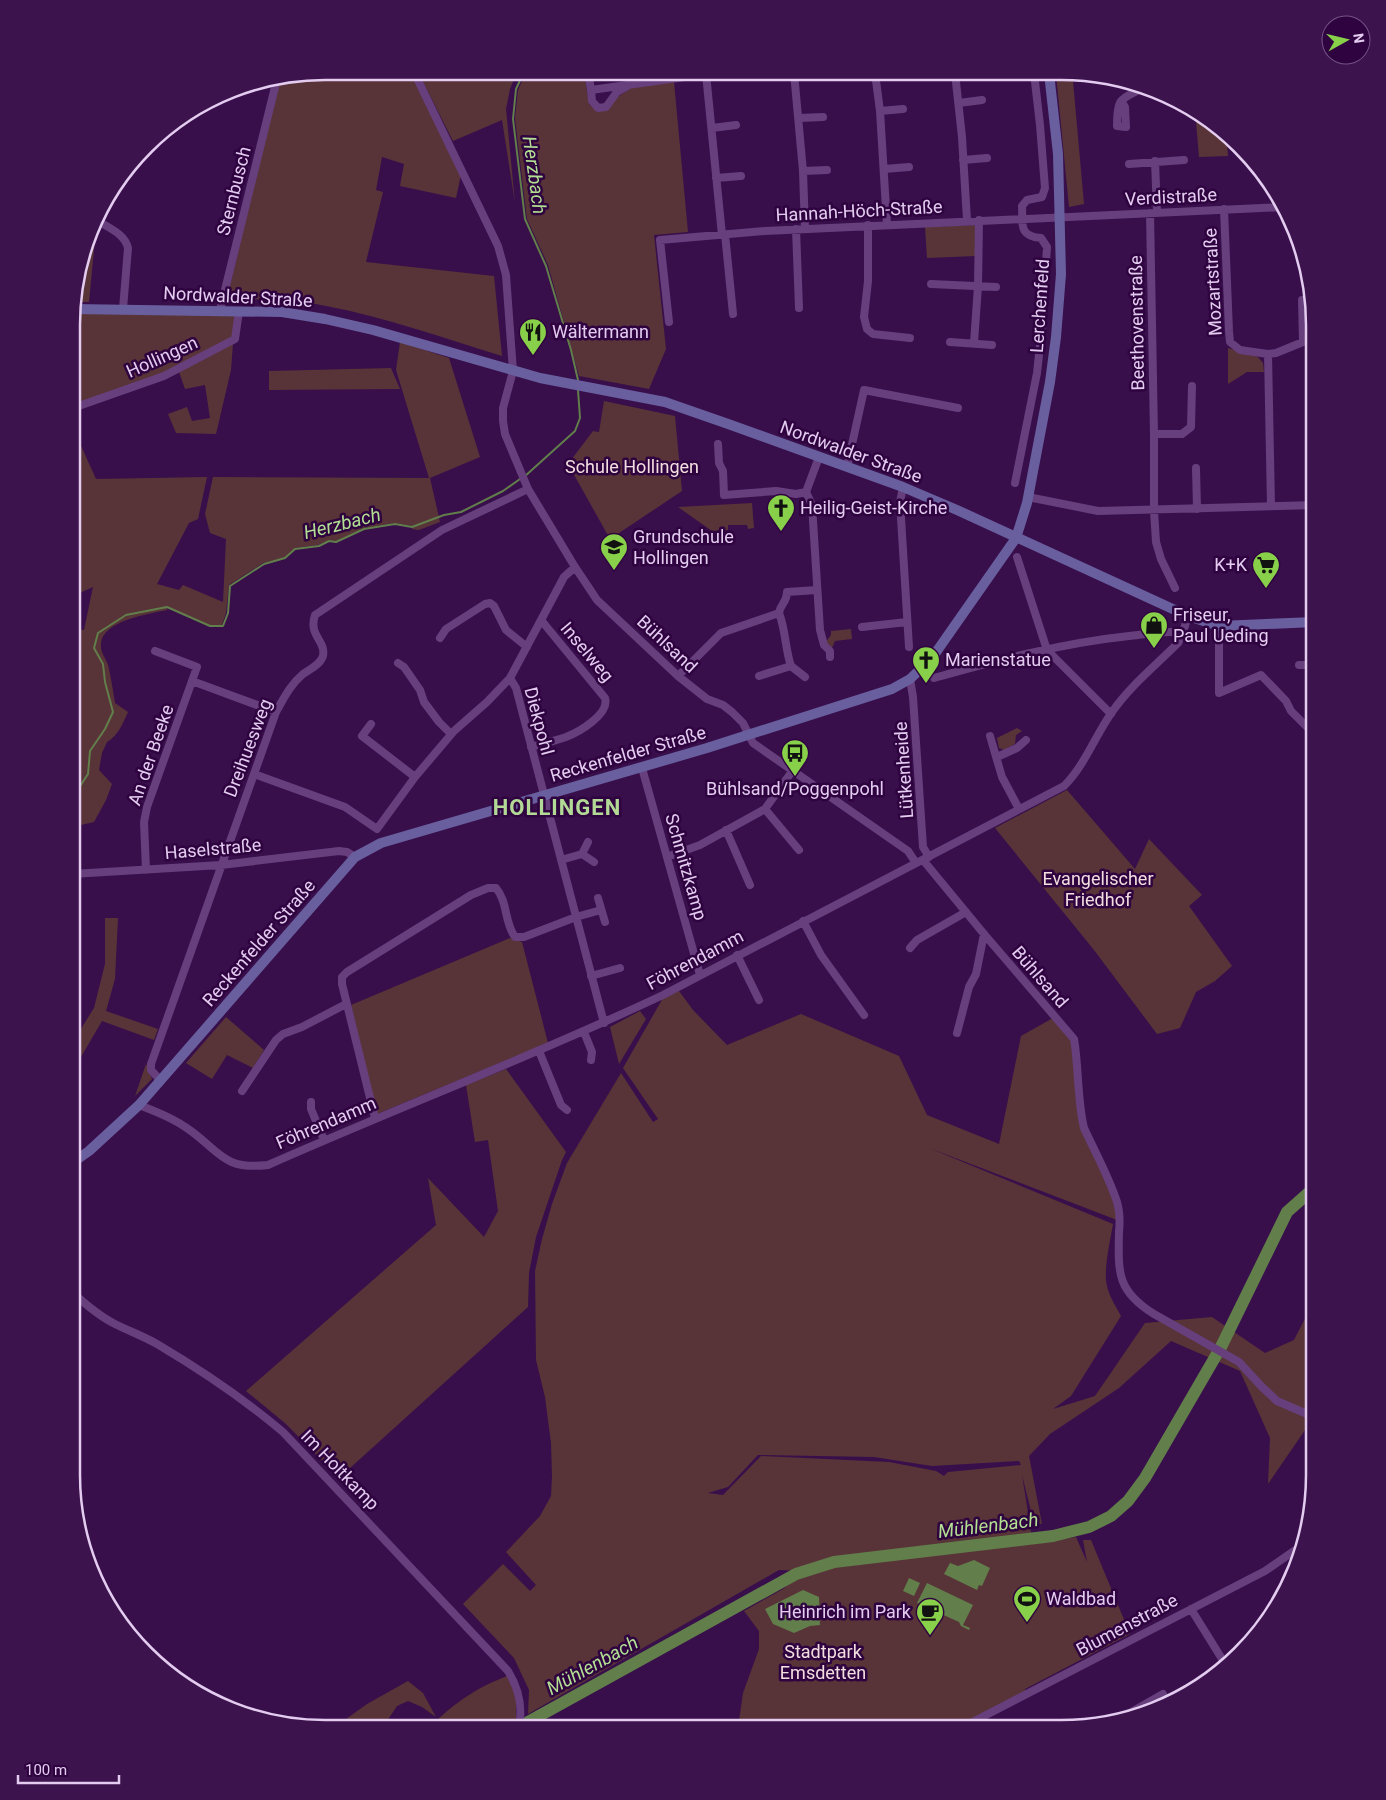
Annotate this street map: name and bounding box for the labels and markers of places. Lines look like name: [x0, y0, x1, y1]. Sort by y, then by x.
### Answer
restaurant icon: Wältermann: [518, 317, 548, 356]
place label: Wältermann: [552, 321, 649, 342]
church icon: Heilig-Geist-Kirche: [766, 493, 796, 532]
place label: Heilig-Geist-Kirche: [800, 497, 947, 518]
place label: Grundschule Hollingen: [633, 526, 734, 568]
school or university icon: Grundschule Hollingen: [599, 532, 629, 571]
supermarket icon: K+K: [1251, 550, 1281, 589]
place label: K+K: [1214, 554, 1248, 575]
place label: Friseur, Paul Ueding: [1173, 604, 1269, 646]
shop icon: Friseur, Paul Ueding: [1139, 610, 1169, 649]
church icon: Marienstatue: [911, 645, 941, 684]
place label: Marienstatue: [945, 649, 1051, 670]
bus stop icon: Bühlsand/Poggenpohl: [780, 738, 810, 777]
place label: Bühlsand/Poggenpohl: [706, 778, 884, 799]
sports icon: Waldbad: [1012, 1584, 1042, 1623]
place label: Waldbad: [1046, 1588, 1116, 1609]
cafe icon: Heinrich im Park: [915, 1597, 945, 1636]
place label: Heinrich im Park: [779, 1601, 912, 1622]

